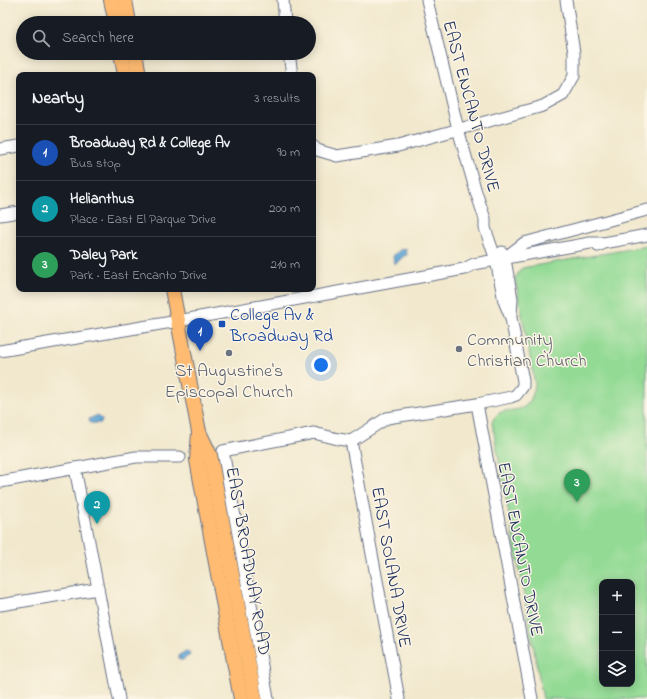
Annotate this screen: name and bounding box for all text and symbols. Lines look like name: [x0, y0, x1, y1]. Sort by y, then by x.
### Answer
search box: [16, 16, 316, 60]
street label: EAST ENCANTO DRIVE: [435, 18, 506, 195]
icon: search: [30, 27, 52, 49]
text: Search here: [62, 27, 134, 49]
text: Nearby: [32, 86, 84, 111]
text: 3 results: [254, 89, 300, 108]
text: Broadway Rd & College Av: [70, 132, 230, 154]
text: 1: [43, 143, 47, 162]
text: 90 m: [277, 143, 300, 162]
text: Bus stop: [70, 154, 121, 173]
text: Helianthus: [70, 188, 135, 210]
text: 2: [42, 199, 48, 218]
text: 200 m: [269, 199, 300, 218]
text: Place · East El Parque Drive: [70, 210, 216, 229]
text: Daley Park: [70, 244, 138, 266]
text: 3: [42, 255, 48, 274]
text: 210 m: [270, 255, 300, 274]
text: Park · East Encanto Drive: [70, 266, 207, 285]
place label: College Av & Broadway Rd: [229, 303, 333, 350]
pin: 1: [187, 318, 213, 351]
marker: College Av & Broadway Rd: [217, 319, 227, 329]
place label: Community Christian Church: [467, 328, 587, 375]
marker: Community Christian Church: [454, 344, 464, 354]
marker: St Augustine's Episcopal Church: [224, 348, 234, 358]
your location: [311, 355, 331, 375]
place label: St Augustine's Episcopal Church: [165, 359, 293, 406]
street label: EAST ENCANTO DRIVE: [489, 460, 549, 639]
street label: EAST BROADWAY ROAD: [218, 465, 276, 658]
pin: 3: [564, 469, 590, 502]
street label: EAST SOLANA DRIVE: [363, 485, 417, 650]
pin: 2: [84, 491, 110, 524]
map controls: [599, 579, 635, 687]
button: +: [599, 579, 635, 615]
button: −: [599, 615, 635, 651]
button: layers: [599, 651, 635, 687]

